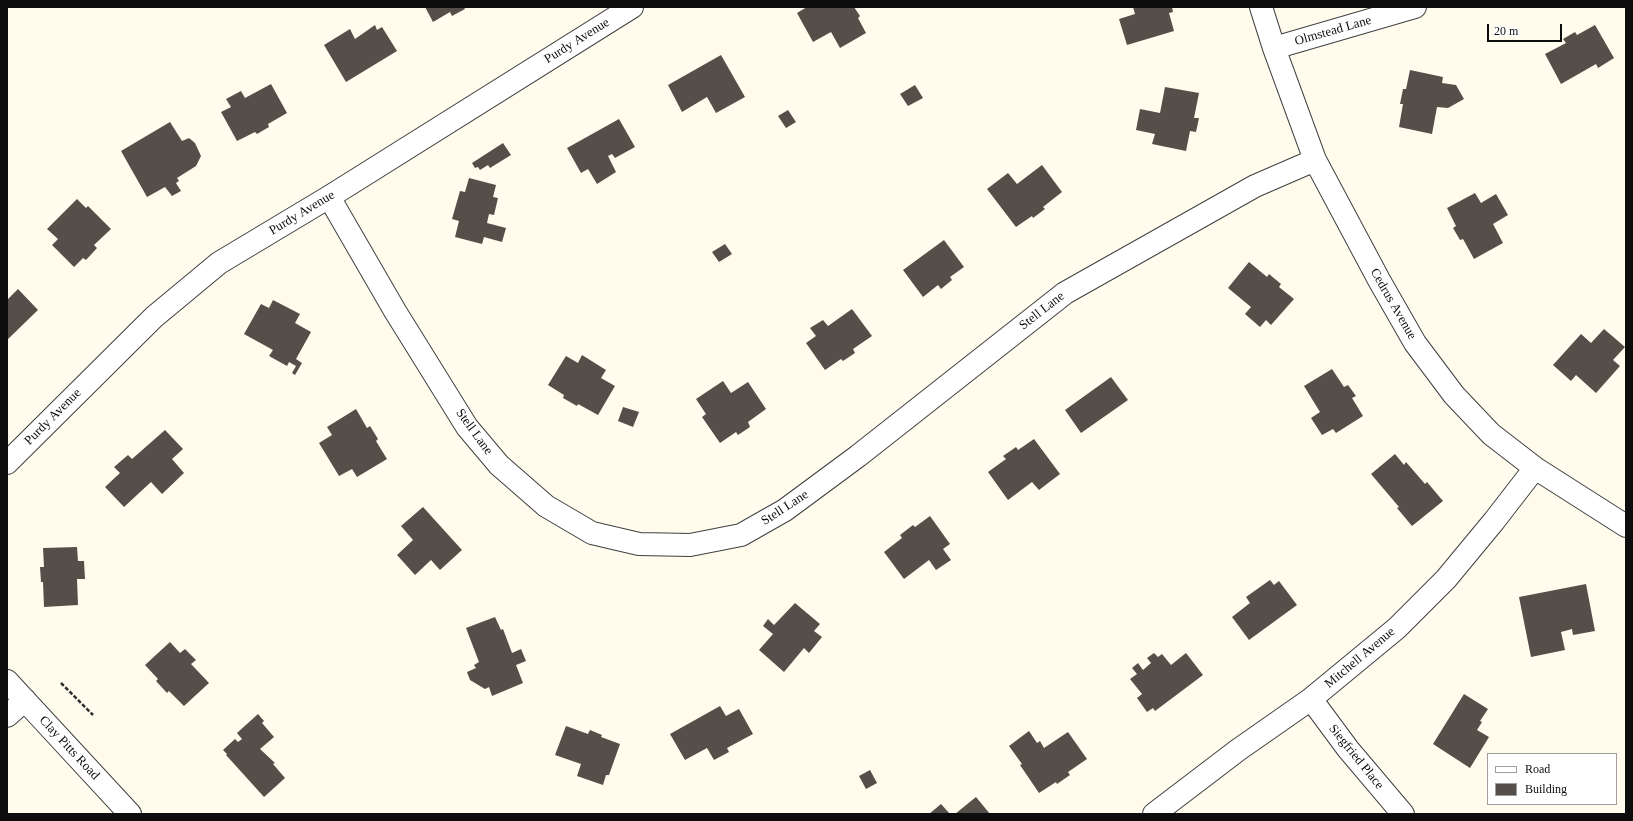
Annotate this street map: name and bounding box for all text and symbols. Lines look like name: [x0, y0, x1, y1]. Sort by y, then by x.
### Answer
street label: Olmstead Lane: [1293, 13, 1373, 49]
street label: Purdy Avenue: [542, 15, 612, 67]
scale bar: [1489, 16, 1564, 42]
text: 20 m: [1494, 24, 1518, 38]
street label: Purdy Avenue: [266, 187, 338, 239]
street label: Cedrus Avenue: [1366, 266, 1420, 342]
street label: Stell Lane: [1016, 289, 1068, 333]
street label: Purdy Avenue: [21, 385, 85, 449]
street label: Stell Lane: [452, 406, 496, 458]
street label: Stell Lane: [758, 487, 812, 529]
street label: Mitchell Avenue: [1322, 624, 1398, 692]
street label: Clay Pitts Road: [35, 713, 103, 783]
street label: Siegfried Place: [1325, 721, 1387, 793]
legend: [1487, 753, 1617, 805]
text: Road: [1525, 762, 1550, 776]
text: Building: [1525, 782, 1567, 796]

